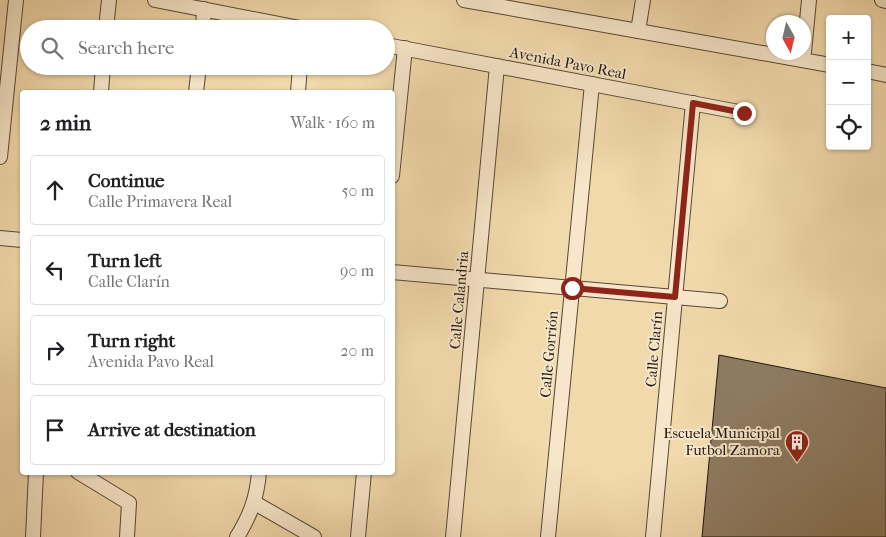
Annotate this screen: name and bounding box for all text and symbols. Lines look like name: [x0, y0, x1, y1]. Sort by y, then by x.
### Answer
north arrow: [766, 15, 811, 60]
map controls: [826, 15, 871, 150]
button: +: [826, 15, 871, 60]
search box: [20, 20, 395, 75]
icon: search: [38, 34, 66, 62]
text: Search here: [78, 37, 174, 59]
street label: Avenida Pavo Real: [507, 43, 628, 83]
button: −: [826, 60, 871, 105]
route end: [733, 102, 756, 125]
button: locate: [826, 105, 871, 150]
text: 2 min: [40, 111, 91, 135]
text: Walk · 160 m: [290, 113, 375, 132]
text: Continue: [88, 170, 164, 192]
icon: ahead: [41, 176, 69, 204]
text: 50 m: [342, 181, 374, 200]
text: Calle Primavera Real: [88, 192, 232, 211]
street label: Calle Calandria: [446, 249, 472, 350]
text: Turn left: [88, 250, 162, 272]
icon: left: [41, 256, 69, 284]
text: 90 m: [340, 261, 374, 280]
text: Calle Clarín: [88, 272, 170, 291]
route start: [561, 277, 584, 300]
street label: Calle Gorrión: [536, 309, 562, 398]
street label: Calle Clarín: [642, 310, 666, 388]
text: Turn right: [88, 330, 175, 352]
icon: right: [41, 336, 69, 364]
text: 20 m: [340, 341, 374, 360]
text: Avenida Pavo Real: [88, 352, 214, 371]
icon: arrive: [41, 416, 69, 444]
text: Arrive at destination: [88, 419, 256, 441]
place label: Escuela Municipal Futbol Zamora: [663, 424, 781, 459]
building icon: Escuela Municipal Futbol Zamora: [784, 429, 810, 463]

